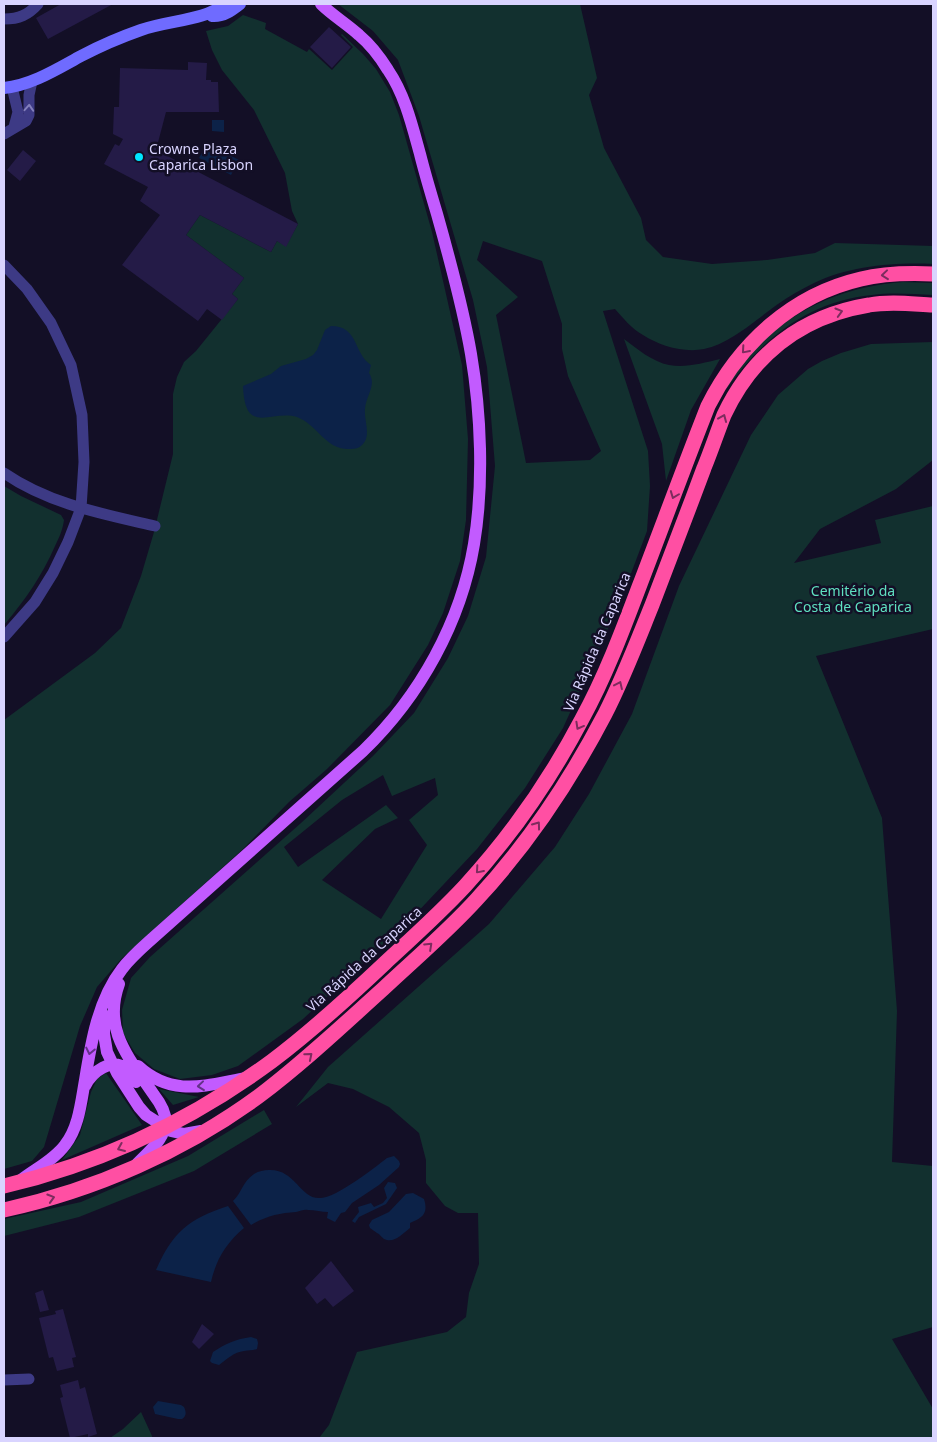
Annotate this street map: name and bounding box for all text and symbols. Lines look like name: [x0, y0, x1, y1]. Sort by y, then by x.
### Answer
one-way arrow: [23, 104, 34, 112]
place label: Crowne Plaza Caparica Lisbon: [149, 139, 253, 174]
marker: Crowne Plaza Caparica Lisbon: [133, 151, 145, 163]
one-way arrow: [880, 269, 888, 280]
one-way arrow: [835, 307, 843, 318]
one-way arrow: [741, 344, 750, 353]
one-way arrow: [716, 414, 727, 423]
one-way arrow: [670, 490, 680, 499]
street label: Via Rápida da Caparica: [559, 569, 635, 714]
park label: Cemitério da Costa de Caparica: [794, 581, 912, 616]
one-way arrow: [613, 682, 623, 691]
one-way arrow: [575, 720, 585, 729]
one-way arrow: [531, 821, 540, 831]
one-way arrow: [476, 864, 485, 873]
street label: Via Rápida da Caparica: [302, 902, 426, 1016]
one-way arrow: [423, 943, 432, 952]
one-way arrow: [85, 1046, 96, 1055]
one-way arrow: [303, 1052, 312, 1061]
one-way arrow: [197, 1080, 205, 1091]
one-way arrow: [117, 1141, 126, 1152]
one-way arrow: [46, 1193, 54, 1203]

